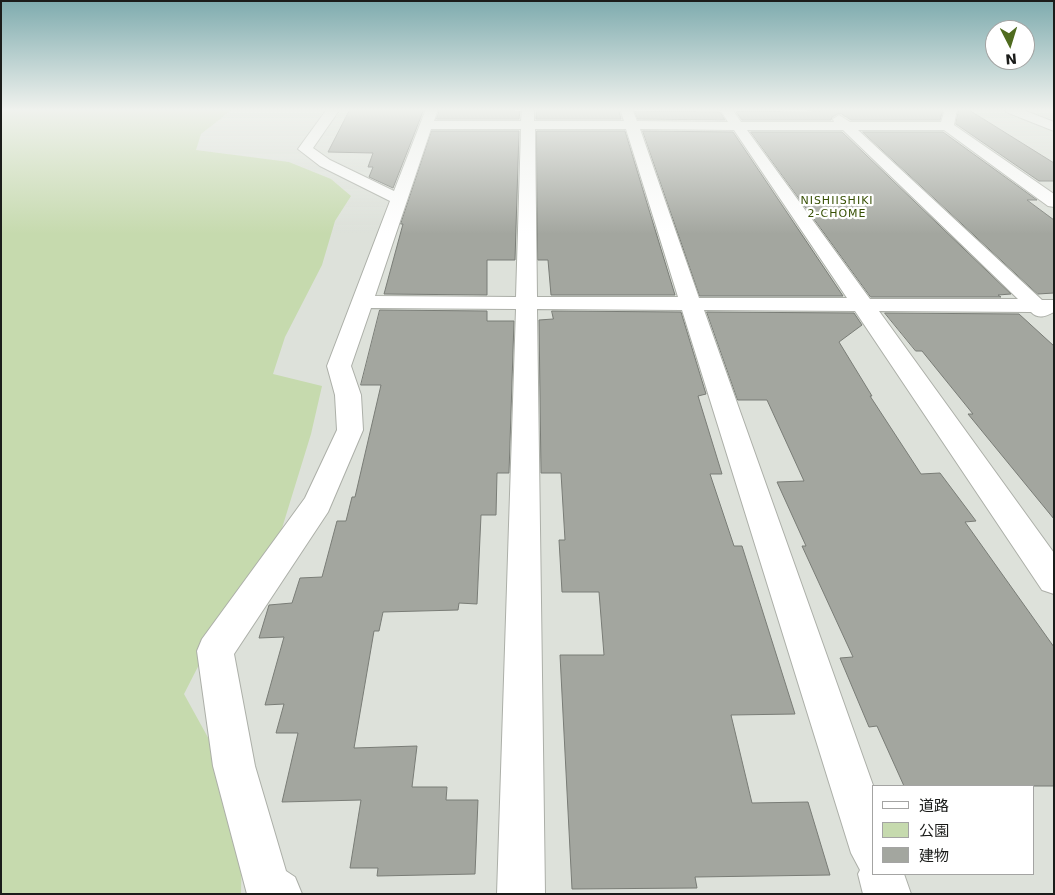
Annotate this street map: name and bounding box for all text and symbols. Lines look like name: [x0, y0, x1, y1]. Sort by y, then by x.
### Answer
north arrow: [985, 20, 1035, 70]
text: N: [1005, 50, 1018, 67]
district label: NISHIISHIKI 2-CHOME: [799, 194, 875, 220]
legend: [872, 785, 1035, 875]
text: 道路: [919, 797, 949, 815]
text: 公園: [919, 822, 949, 840]
text: 建物: [919, 847, 949, 865]

